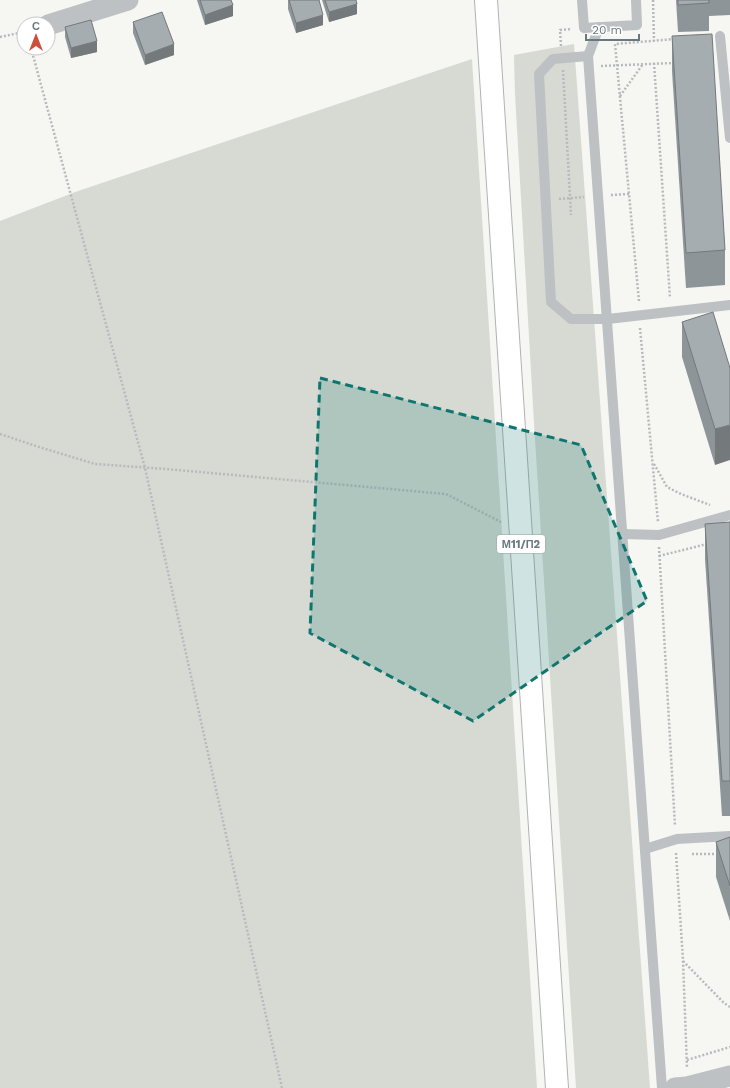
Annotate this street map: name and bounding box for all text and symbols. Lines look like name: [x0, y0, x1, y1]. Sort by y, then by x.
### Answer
north arrow: [16, 16, 56, 56]
scale bar: [586, 16, 639, 42]
text: С: [32, 20, 40, 33]
text: 20 m: [592, 23, 622, 37]
road number: М11/П2: [497, 535, 545, 553]

